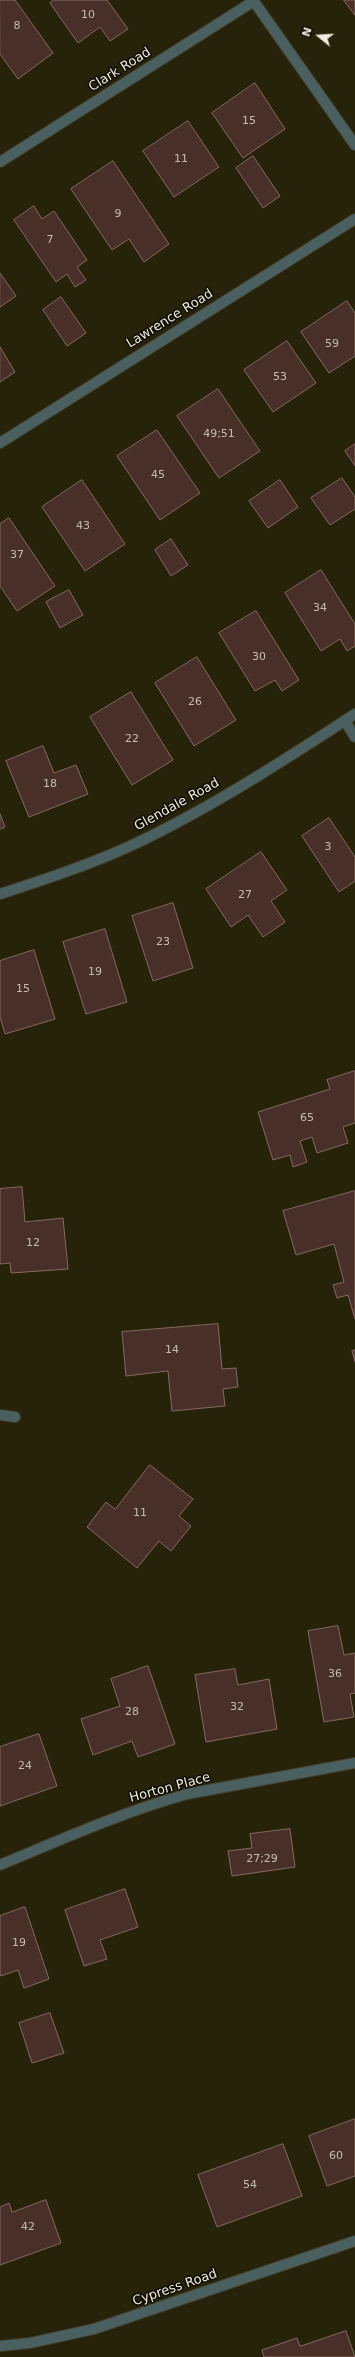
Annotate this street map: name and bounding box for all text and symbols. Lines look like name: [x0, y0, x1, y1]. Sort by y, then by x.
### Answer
house number: 10: [81, 8, 95, 22]
north arrow: [299, 16, 339, 56]
house number: 8: [14, 19, 20, 33]
text: N: [300, 26, 315, 39]
street label: Clark Road: [86, 45, 154, 95]
house number: 15: [242, 114, 256, 128]
house number: 11: [174, 152, 188, 166]
house number: 9: [115, 207, 121, 221]
house number: 7: [47, 233, 53, 247]
street label: Lawrence Road: [124, 286, 216, 352]
house number: 59: [325, 337, 339, 351]
house number: 53: [273, 370, 287, 384]
house number: 49;51: [203, 427, 235, 441]
house number: 45: [151, 468, 165, 482]
house number: 43: [76, 519, 90, 533]
house number: 37: [10, 548, 24, 562]
house number: 34: [313, 601, 327, 615]
house number: 30: [252, 650, 266, 664]
house number: 26: [188, 695, 202, 709]
house number: 22: [125, 732, 139, 746]
street label: Glendale Road: [132, 775, 222, 835]
house number: 18: [43, 777, 57, 791]
house number: 3: [325, 840, 331, 854]
house number: 27: [238, 888, 252, 902]
house number: 23: [156, 935, 170, 949]
house number: 19: [88, 965, 102, 979]
house number: 15: [16, 982, 30, 996]
house number: 65: [300, 1111, 314, 1125]
house number: 12: [26, 1236, 40, 1250]
house number: 14: [165, 1343, 179, 1357]
house number: 11: [133, 1506, 147, 1520]
house number: 36: [328, 1667, 342, 1681]
house number: 32: [230, 1700, 244, 1714]
house number: 28: [125, 1705, 139, 1719]
house number: 24: [18, 1759, 32, 1773]
street label: Horton Place: [128, 1770, 212, 1806]
house number: 27;29: [246, 1852, 278, 1866]
house number: 19: [12, 1936, 26, 1950]
house number: 60: [329, 2149, 343, 2163]
house number: 54: [243, 2178, 257, 2192]
house number: 42: [21, 2220, 35, 2234]
street label: Cypress Road: [131, 2266, 219, 2310]

